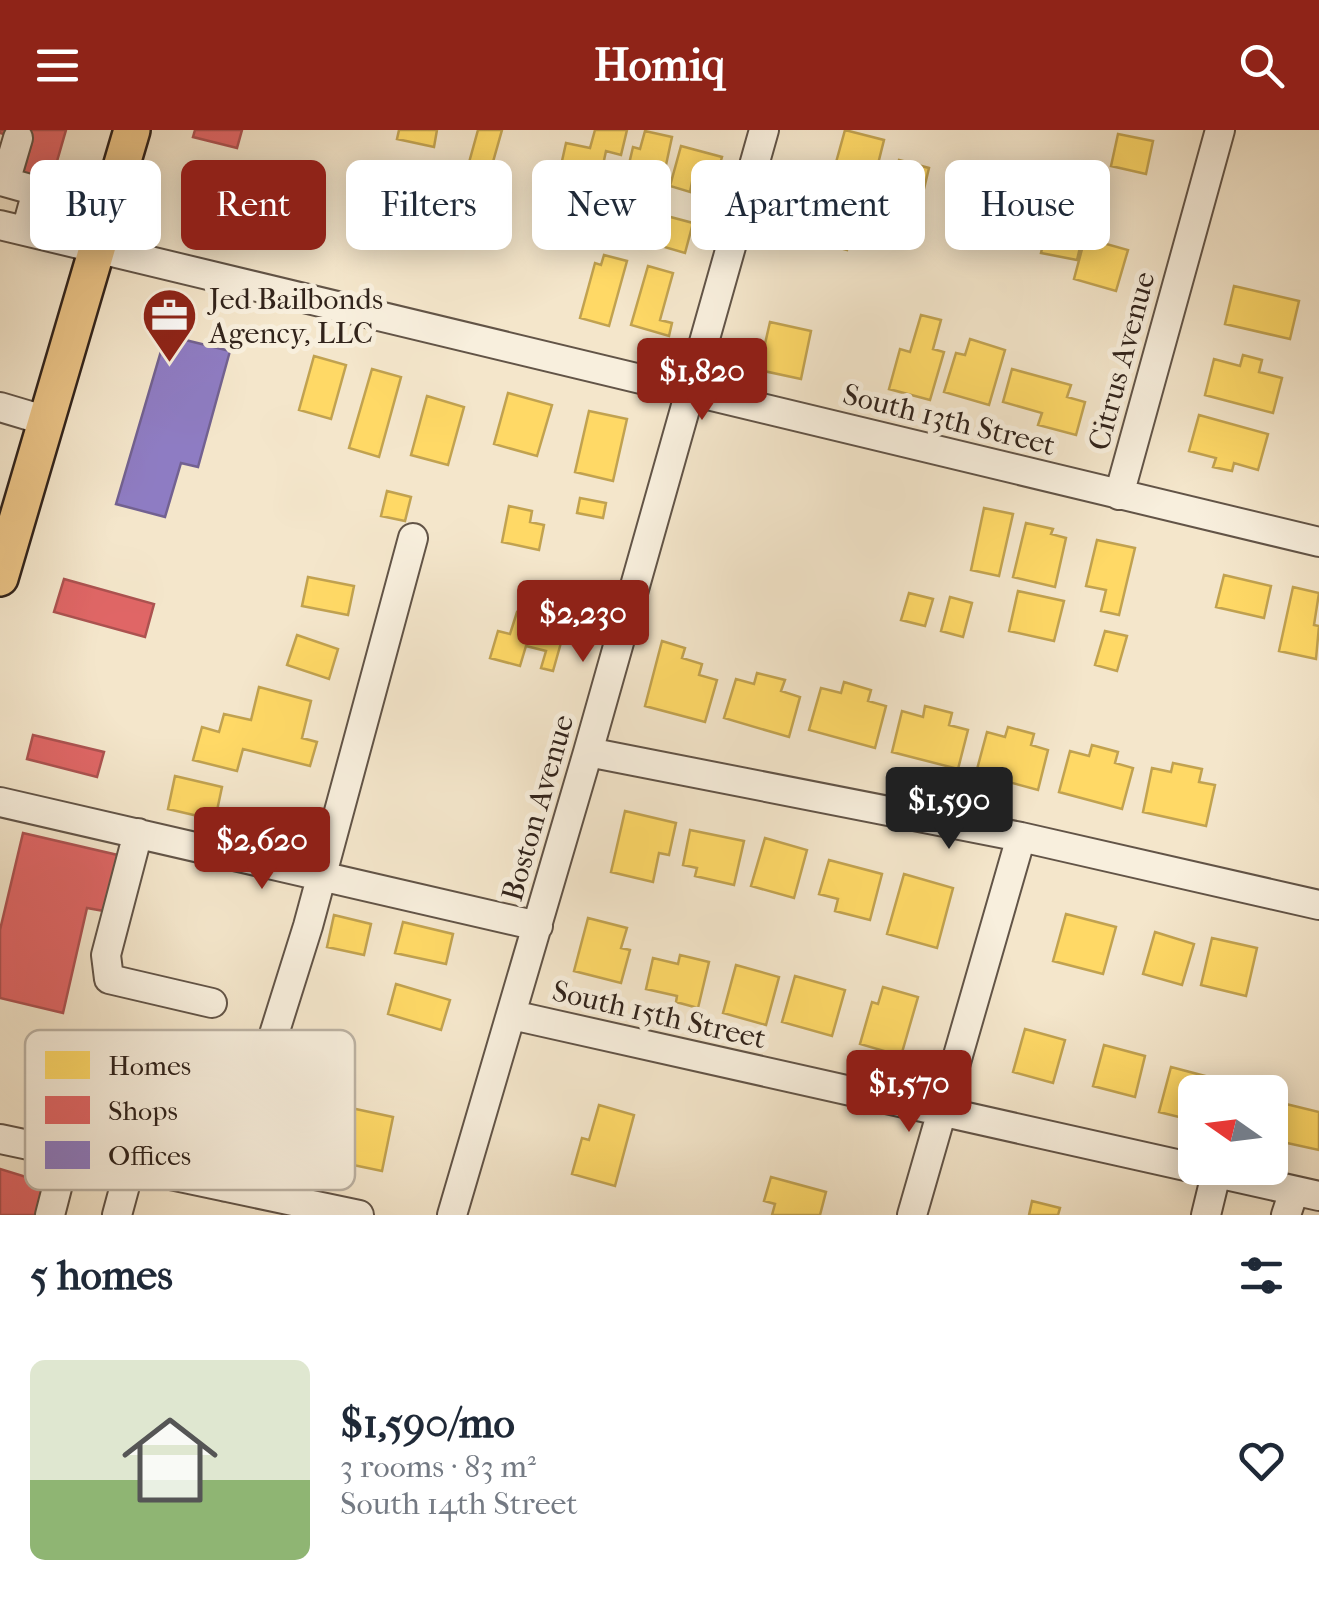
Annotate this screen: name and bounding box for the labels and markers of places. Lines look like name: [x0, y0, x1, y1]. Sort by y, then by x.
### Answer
place label: Jed Bailbonds Agency, LLC: [207, 282, 383, 351]
office icon: Jed Bailbonds Agency, LLC: [140, 286, 200, 365]
pin: $1,820: [621, 338, 783, 423]
pin: $2,230: [502, 580, 664, 665]
pin: $1,590: [868, 767, 1030, 852]
pin: $2,620: [181, 807, 343, 892]
pin: $1,570: [828, 1050, 990, 1135]

